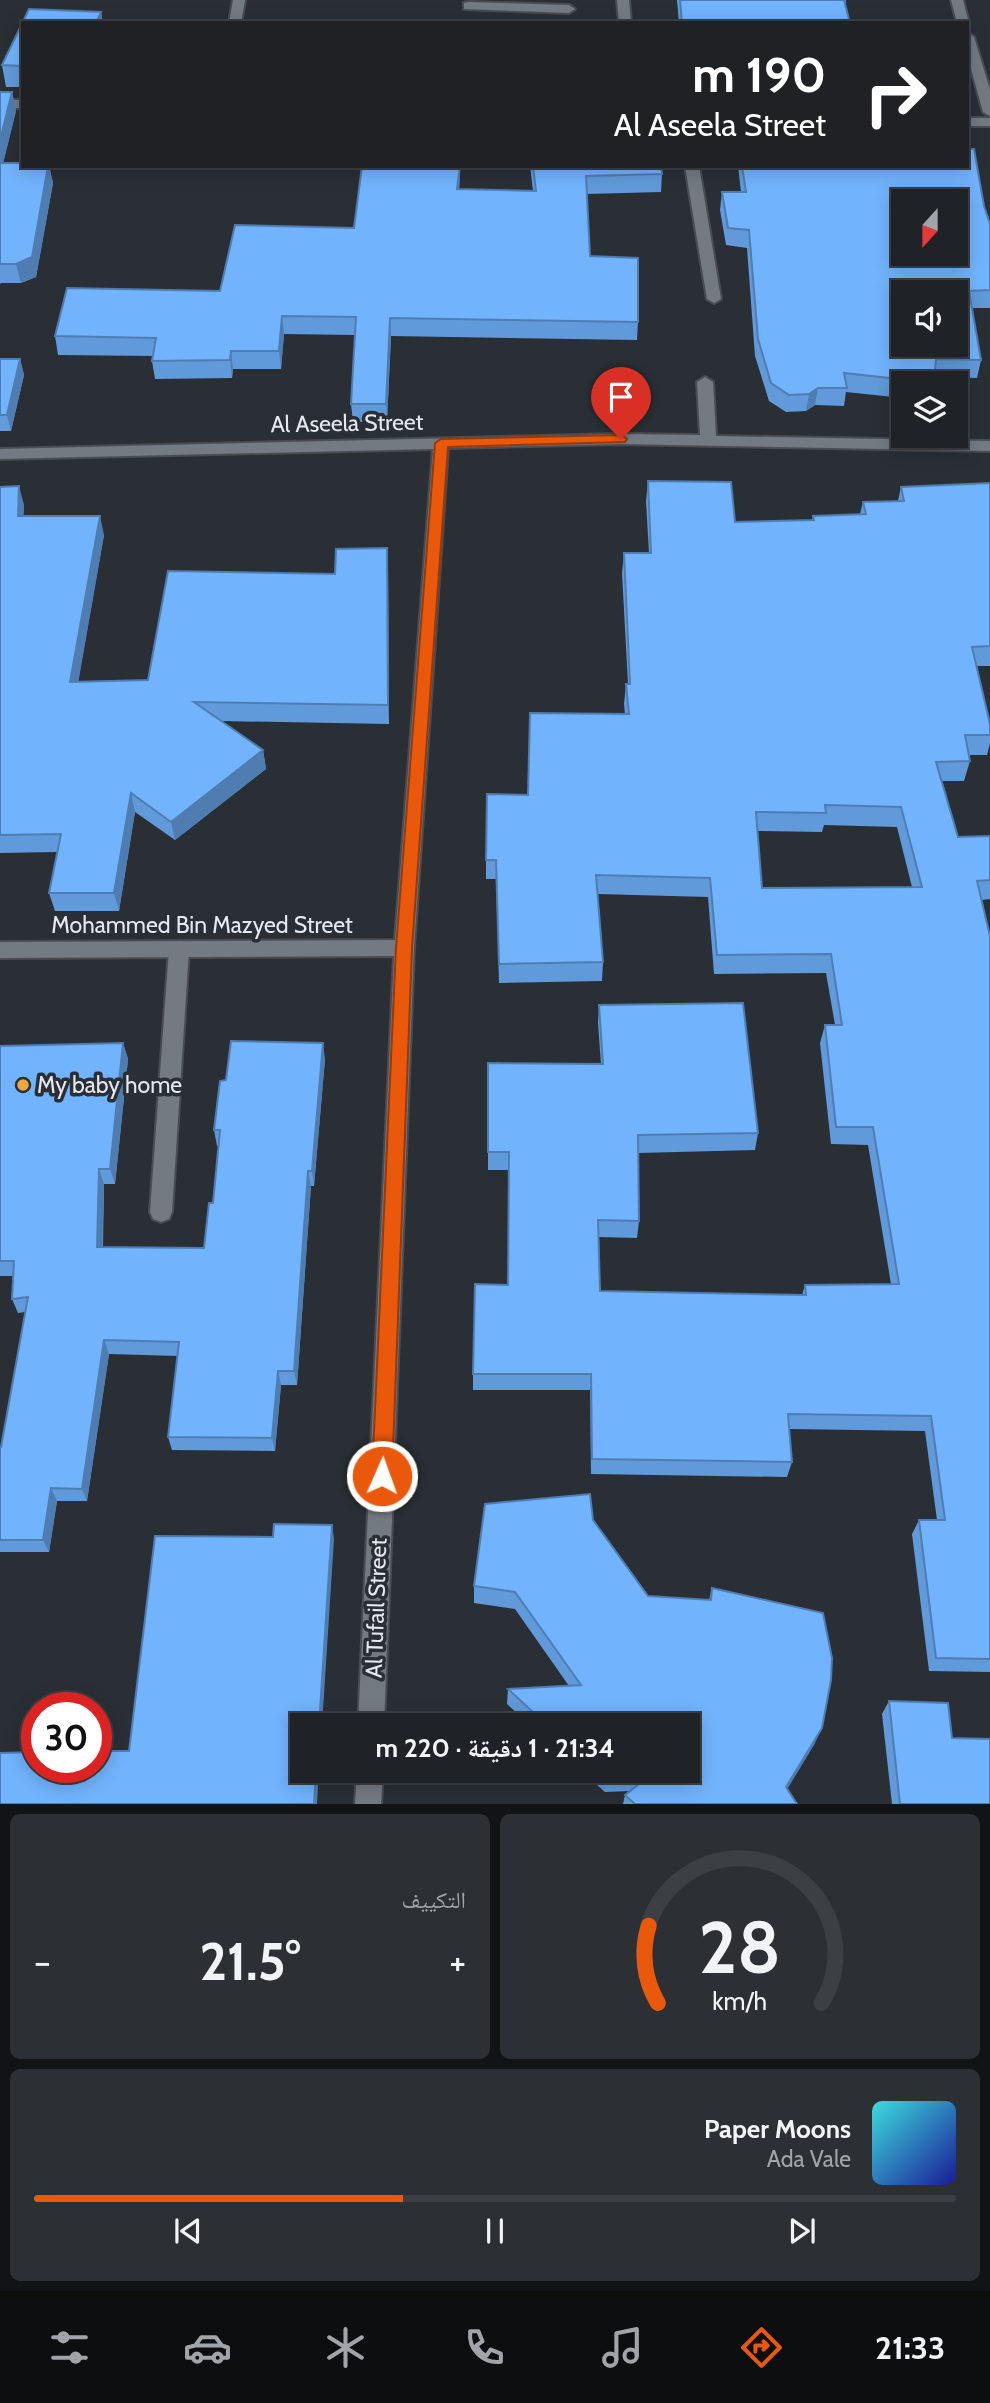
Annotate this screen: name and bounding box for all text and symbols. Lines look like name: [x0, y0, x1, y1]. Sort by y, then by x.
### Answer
text: 190 m: [692, 45, 826, 104]
icon: right: [850, 49, 941, 140]
text: Al Aseela Street: [614, 105, 826, 144]
north arrow: [891, 189, 968, 266]
map controls: [891, 189, 968, 448]
button: sound: [891, 280, 968, 357]
pin: [591, 367, 651, 439]
button: layers: [891, 371, 968, 448]
icon: arrive: [602, 378, 640, 416]
street label: Al Aseela Street: [270, 408, 424, 438]
street label: Mohammed Bin Mazyed Street: [51, 911, 353, 939]
place label: My baby home: [37, 1071, 182, 1099]
marker: My baby home: [15, 1077, 31, 1093]
position arrow: [345, 1439, 419, 1513]
street label: Al Tufail Street: [360, 1537, 392, 1678]
speed limit sign: 30: [21, 1692, 112, 1783]
text: 21:34 · 1 دقيقة · 220 m: [375, 1732, 615, 1764]
text: التكييف: [401, 1886, 466, 1914]
text: 28: [699, 1903, 781, 1991]
text: 21.5°: [199, 1930, 301, 1993]
text: −: [34, 1938, 51, 1985]
text: +: [449, 1938, 466, 1985]
text: km/h: [713, 1985, 767, 2015]
text: Paper Moons: [704, 2113, 851, 2145]
text: Ada Vale: [767, 2145, 851, 2173]
icon: previous: [169, 2212, 207, 2250]
icon: pause: [476, 2212, 514, 2250]
icon: next: [783, 2212, 821, 2250]
icon: filters: [45, 2323, 94, 2372]
icon: car: [183, 2323, 232, 2372]
icon: climate: [321, 2323, 370, 2372]
icon: phone: [460, 2323, 509, 2372]
icon: music: [598, 2323, 647, 2372]
icon: directions: [737, 2323, 786, 2372]
text: 21:33: [875, 2328, 945, 2367]

